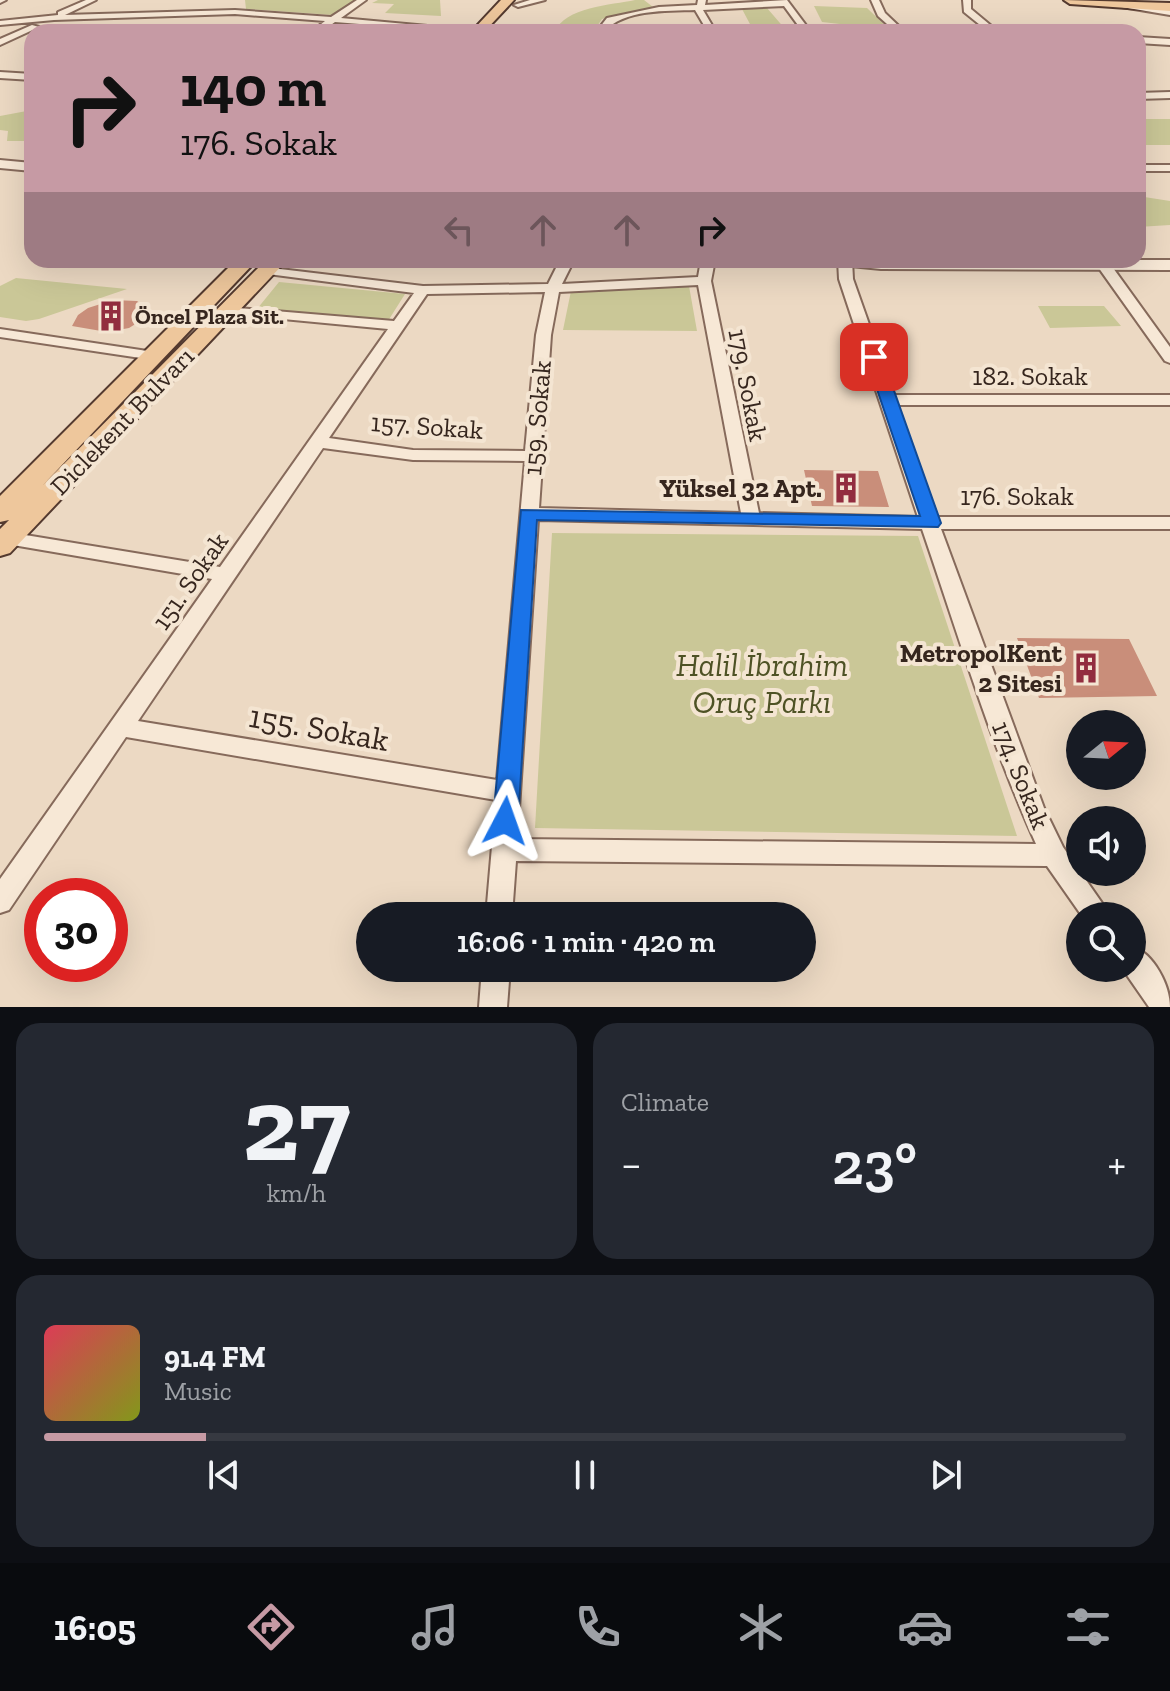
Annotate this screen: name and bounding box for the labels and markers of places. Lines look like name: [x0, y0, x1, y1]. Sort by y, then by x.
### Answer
building icon: Öncel Plaza Sit.: [94, 299, 128, 333]
place label: Öncel Plaza Sit.: [135, 303, 284, 330]
pin: [840, 323, 908, 391]
building icon: Yüksel 32 Apt.: [829, 471, 863, 505]
place label: Yüksel 32 Apt.: [659, 472, 822, 504]
place label: MetropolKent 2 Sitesi: [900, 637, 1063, 699]
building icon: MetropolKent 2 Sitesi: [1069, 651, 1103, 685]

